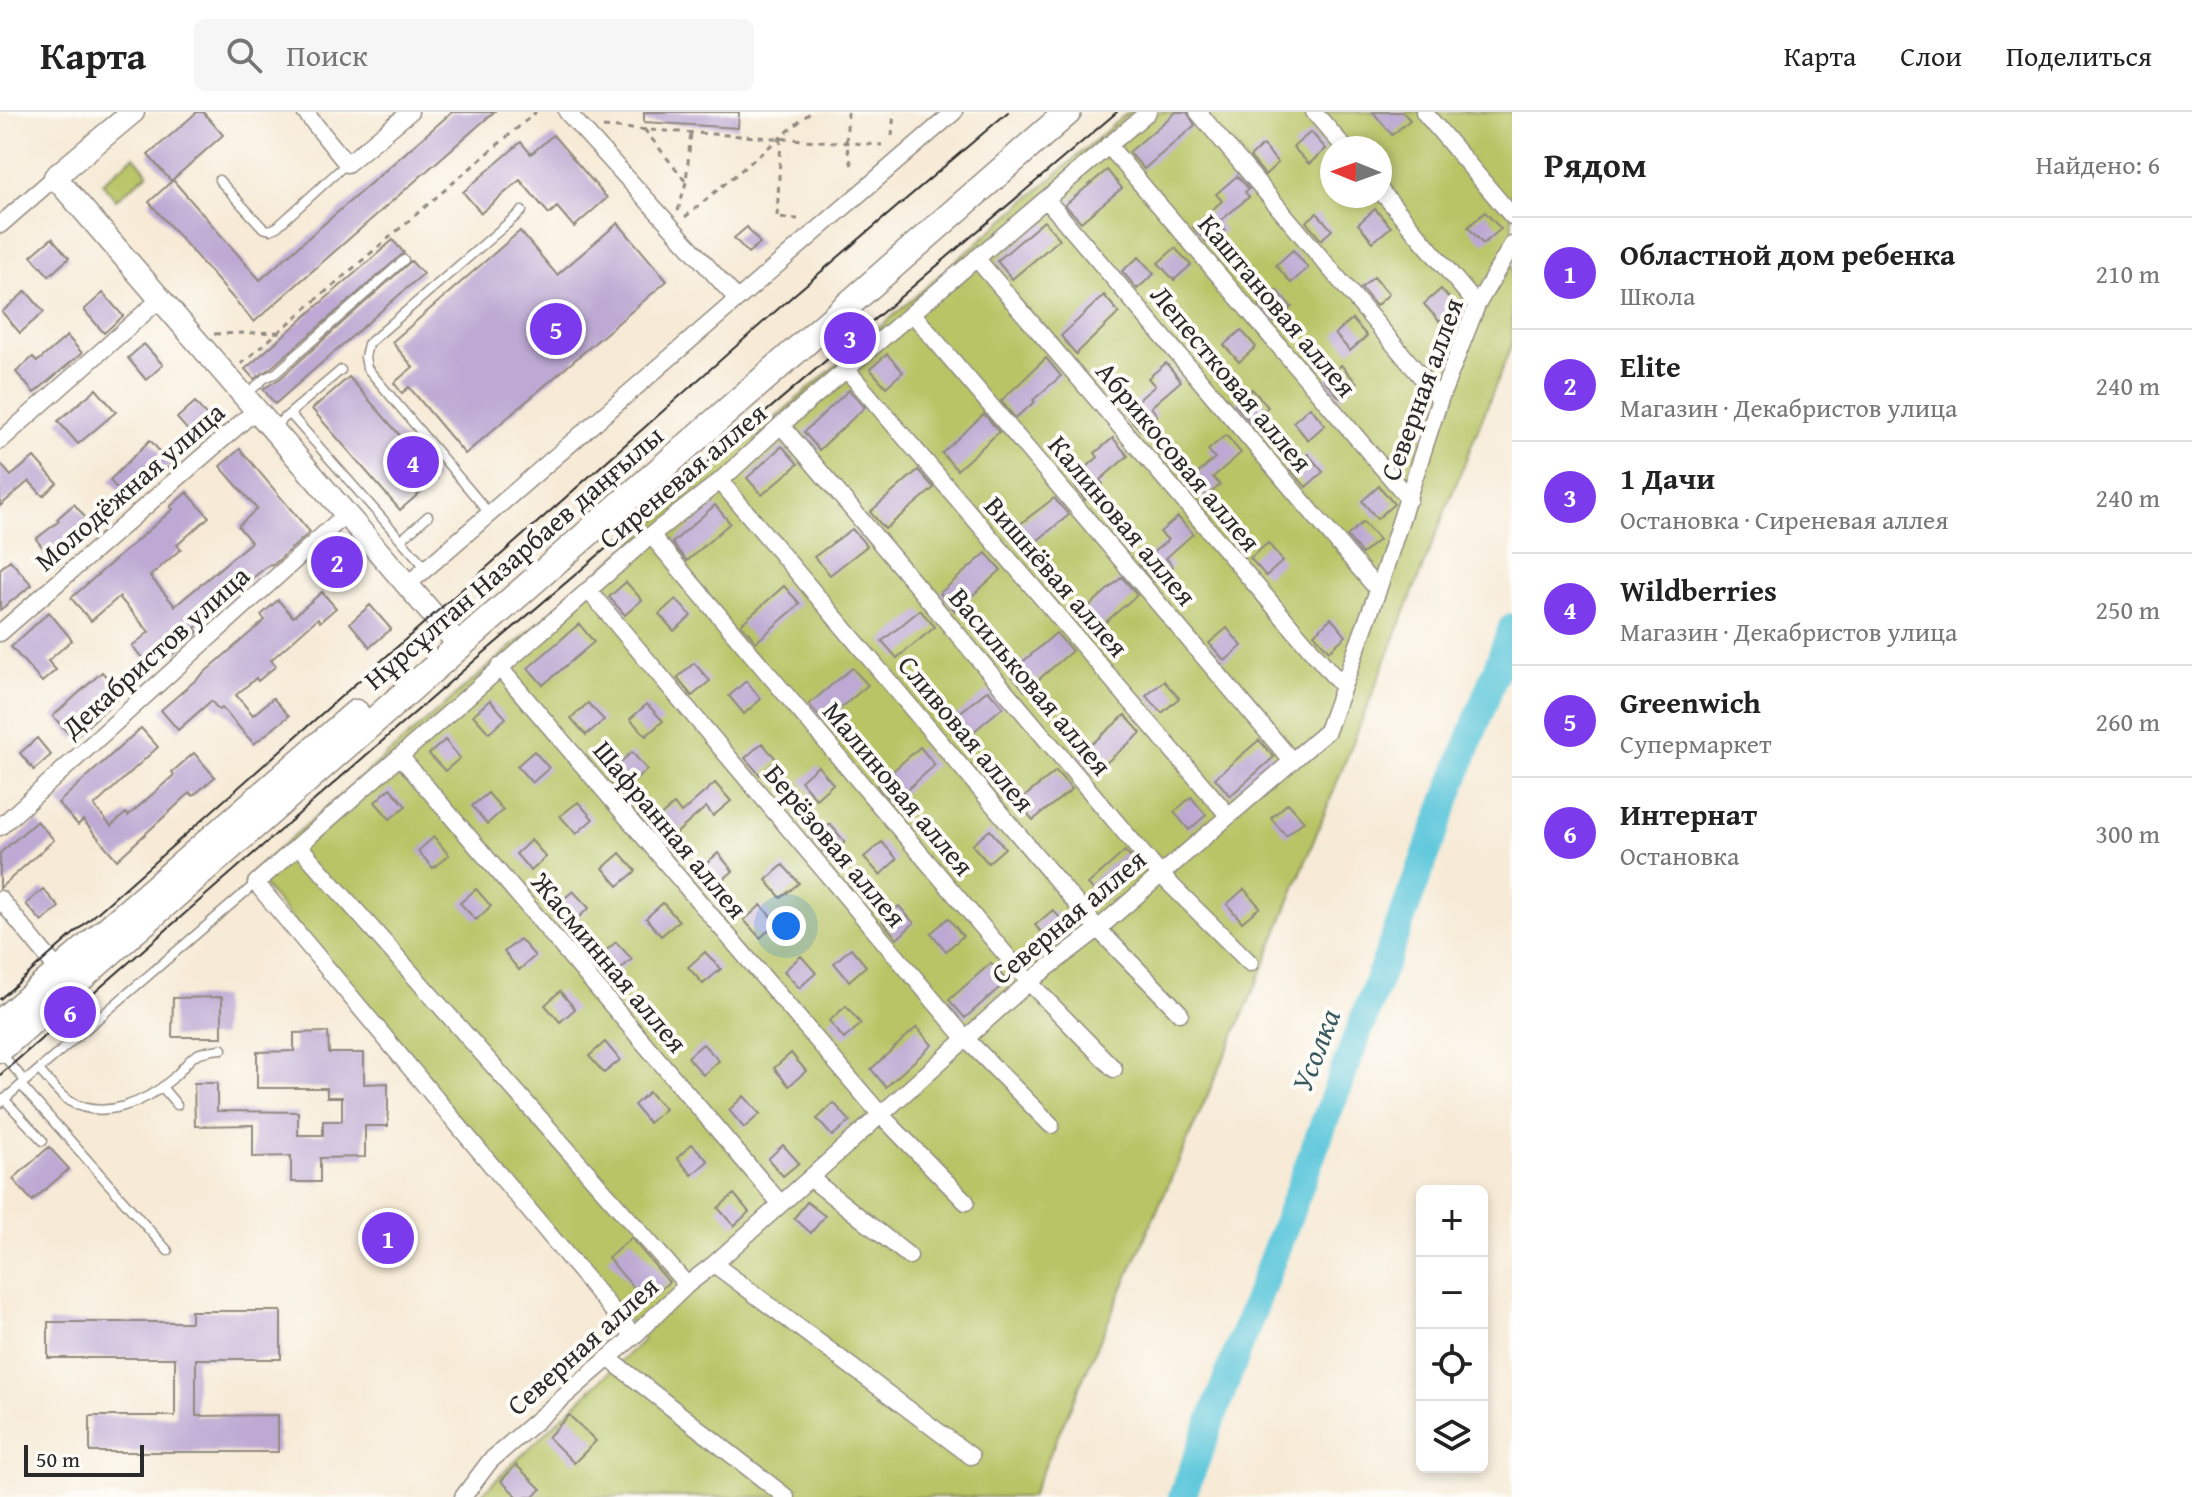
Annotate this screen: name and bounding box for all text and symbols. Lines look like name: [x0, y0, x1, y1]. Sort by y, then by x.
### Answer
search box: [194, 19, 754, 91]
text: Карта: [40, 27, 146, 83]
icon: search: [222, 33, 266, 77]
text: Поиск: [286, 33, 368, 77]
text: Карта: [1784, 35, 1856, 76]
text: Слои: [1900, 35, 1962, 76]
text: Поделиться: [2006, 35, 2152, 76]
north arrow: [1320, 136, 1392, 208]
text: Рядом: [1544, 140, 1647, 189]
text: Найдено: 6: [2036, 145, 2160, 184]
street label: Каштановая аллея: [1189, 205, 1367, 405]
text: Областной дом ребенка: [1620, 232, 1955, 276]
text: 1: [1563, 254, 1577, 293]
text: 210 m: [2095, 254, 2160, 293]
street label: Лепестковая аллея: [1141, 275, 1323, 481]
text: Школа: [1620, 276, 1695, 315]
street label: Северная аллея: [1369, 292, 1473, 486]
pin: 5: [530, 299, 582, 359]
pin: 3: [824, 308, 876, 368]
text: Elite: [1620, 344, 1681, 388]
street label: Абрикосовая аллея: [1087, 352, 1271, 560]
text: 2: [1563, 366, 1577, 405]
text: 240 m: [2095, 366, 2160, 405]
text: Магазин · Декабристов улица: [1620, 388, 1957, 427]
street label: Молодёжная улица: [25, 391, 234, 580]
street label: Сиреневая аллея: [589, 392, 775, 558]
street label: Нұрсұлтан Назарбаев даңғылы: [354, 415, 672, 699]
street label: Калиновая аллея: [1039, 426, 1207, 614]
pin: 4: [387, 432, 439, 492]
text: 1 Дачи: [1620, 456, 1715, 500]
text: 3: [1563, 478, 1577, 517]
text: 240 m: [2095, 478, 2160, 517]
street label: Вишнёвая аллея: [975, 486, 1139, 666]
text: Остановка · Сиреневая аллея: [1620, 500, 1948, 539]
pin: 2: [311, 532, 363, 592]
street label: Декабристов улица: [51, 555, 259, 747]
text: Wildberries: [1620, 568, 1777, 612]
street label: Васильковая аллея: [940, 578, 1122, 784]
text: 4: [1563, 590, 1577, 629]
text: 250 m: [2095, 590, 2160, 629]
text: Магазин · Декабристов улица: [1620, 612, 1957, 651]
street label: Сливовая аллея: [889, 646, 1045, 820]
text: Greenwich: [1620, 680, 1761, 724]
street label: Малиновая аллея: [814, 692, 984, 884]
text: 5: [1563, 702, 1577, 741]
text: 260 m: [2095, 702, 2160, 741]
text: Супермаркет: [1620, 724, 1772, 763]
street label: Шафранная аллея: [584, 731, 758, 927]
street label: Берёзовая аллея: [755, 754, 917, 936]
text: Интернат: [1620, 792, 1757, 836]
text: 6: [1563, 814, 1577, 853]
text: 300 m: [2095, 814, 2160, 853]
text: Остановка: [1620, 836, 1739, 875]
street label: Северная аллея: [981, 839, 1155, 993]
street label: Жасминная аллея: [521, 862, 698, 1061]
your location: [766, 906, 806, 946]
pin: 6: [44, 982, 96, 1042]
water label: Усолка: [1279, 1002, 1351, 1098]
map controls: [1416, 1185, 1488, 1473]
button: +: [1416, 1185, 1488, 1257]
pin: 1: [362, 1208, 414, 1268]
button: −: [1416, 1257, 1488, 1329]
street label: Северная аллея: [497, 1266, 667, 1424]
button: locate: [1416, 1329, 1488, 1401]
button: layers: [1416, 1401, 1488, 1473]
scale bar: [24, 1441, 144, 1477]
text: 50 m: [36, 1443, 80, 1475]

